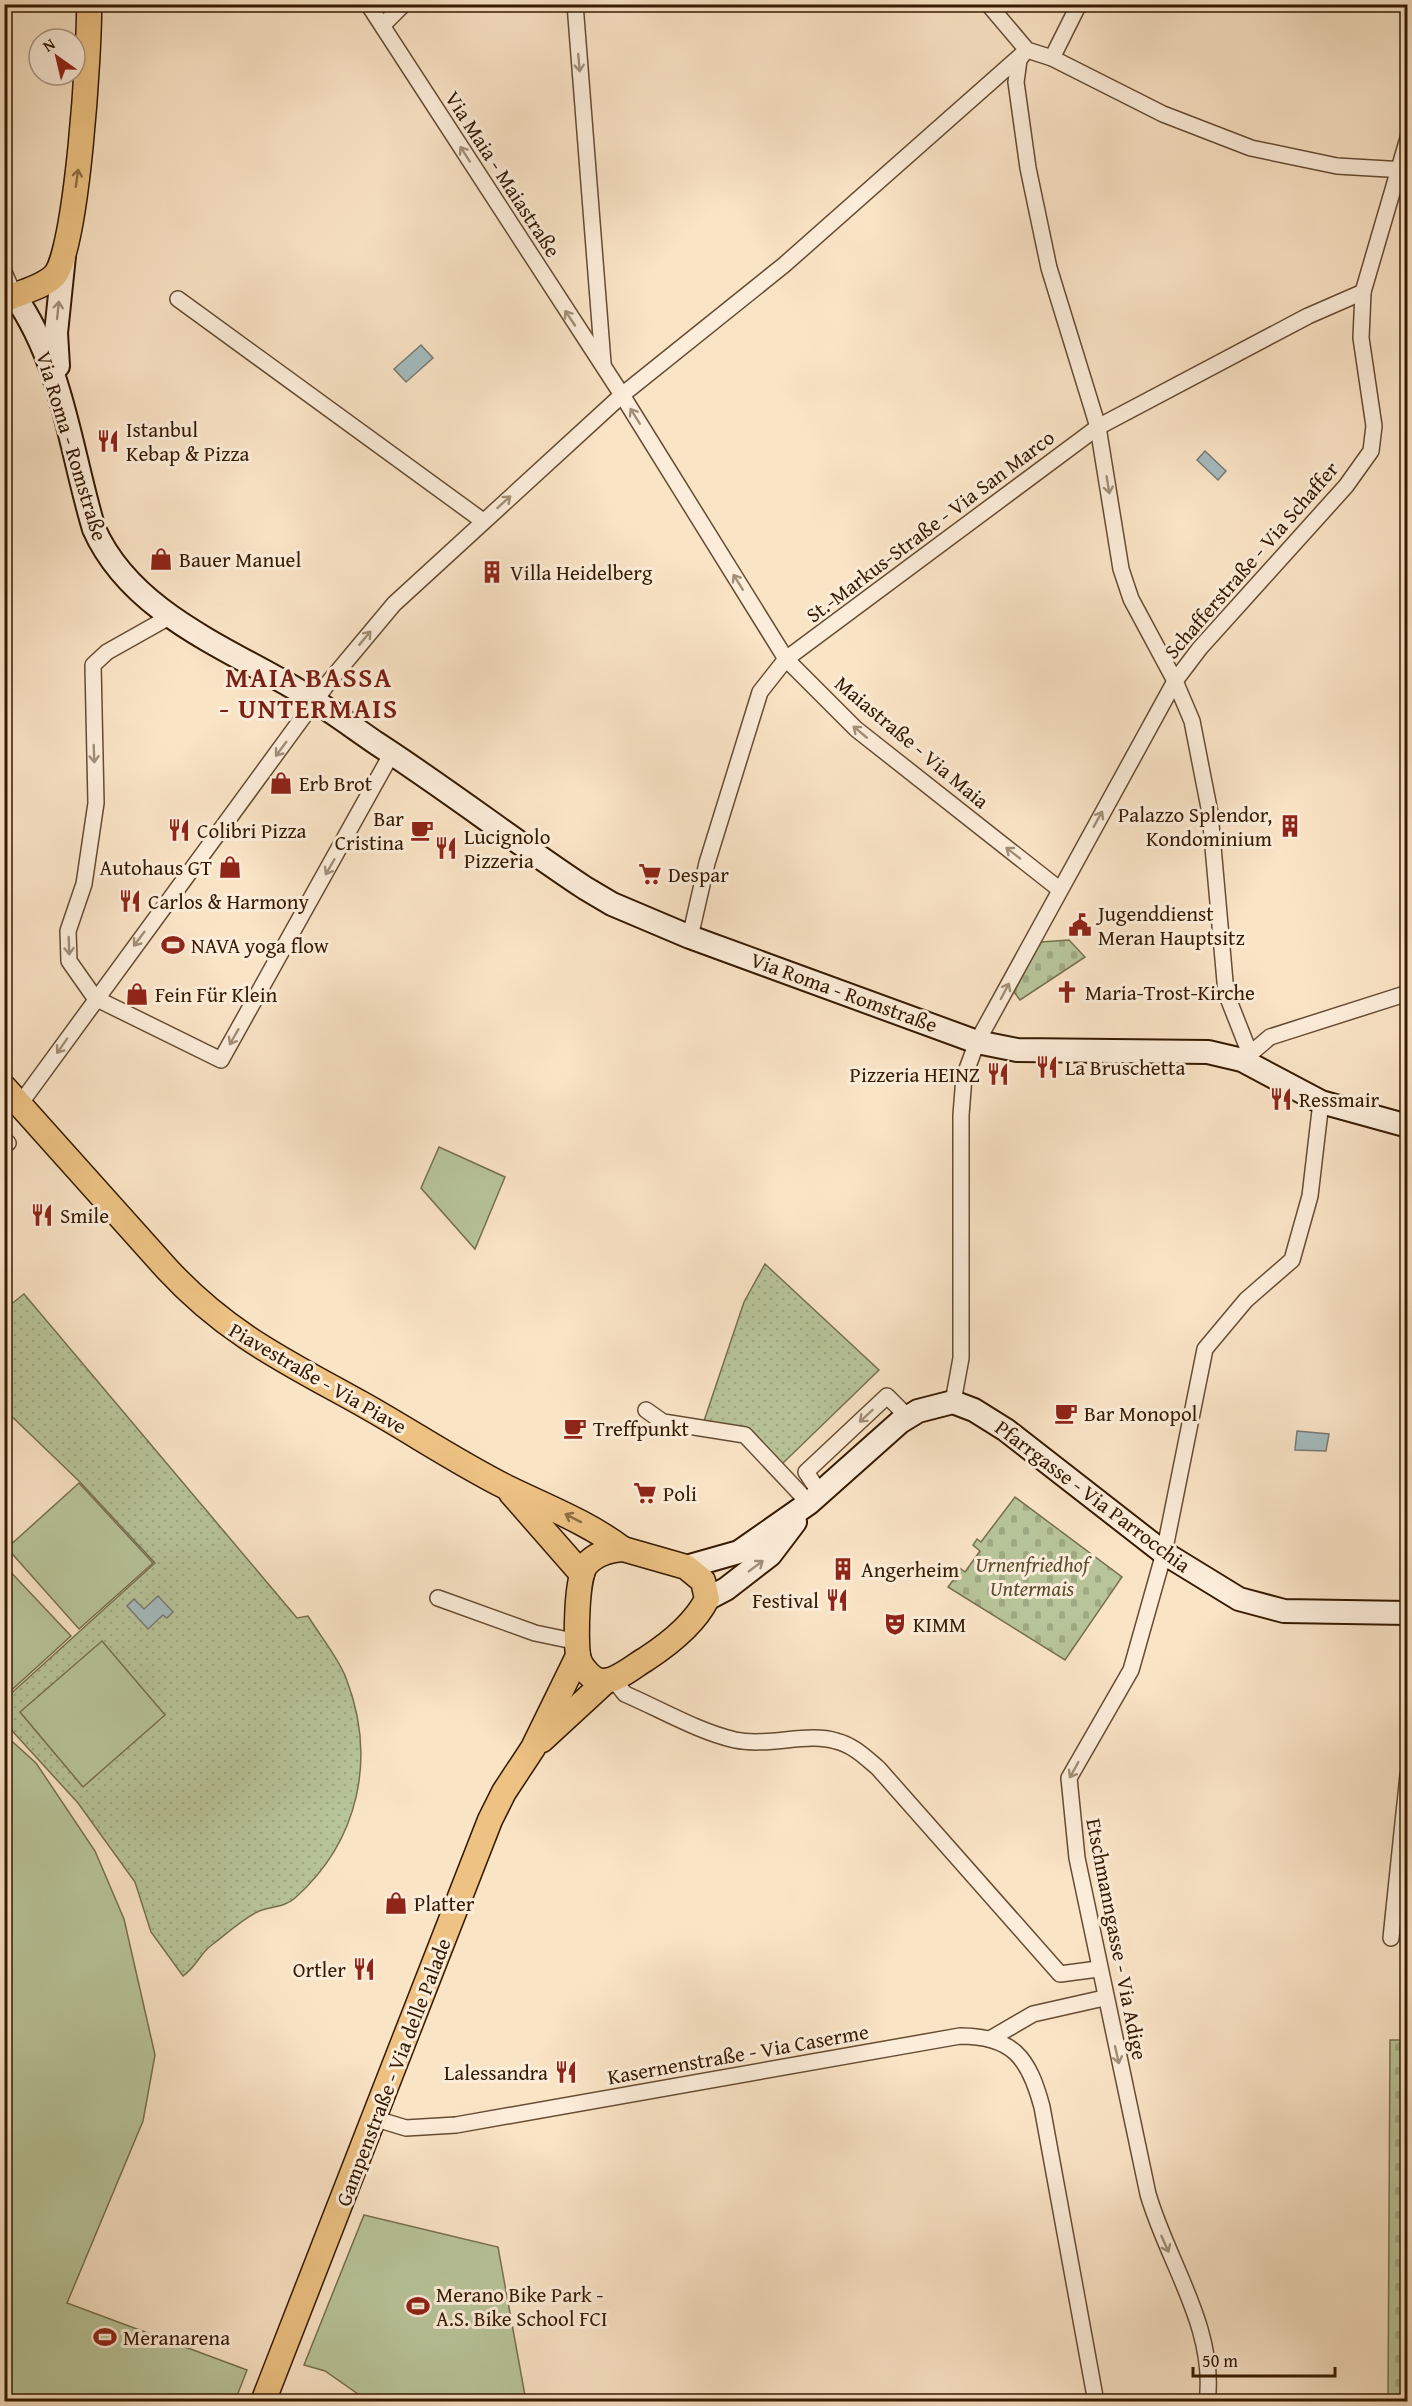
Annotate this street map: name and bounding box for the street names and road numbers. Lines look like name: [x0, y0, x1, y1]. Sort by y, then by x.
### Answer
street label: Via Maia - Maiastraße: [437, 85, 569, 263]
street label: Via Roma - Romstraße: [28, 347, 116, 545]
street label: St.-Markus-Straße - Via San Marco: [799, 422, 1061, 630]
street label: Schafferstraße - Via Schaffer: [1156, 454, 1346, 666]
street label: Maiastraße - Via Maia: [828, 668, 996, 816]
street label: Via Roma - Romstraße: [746, 944, 942, 1040]
street label: Piavestraße - Via Piave: [224, 1315, 413, 1442]
street label: Pfarrgasse - Via Parrocchia: [989, 1412, 1197, 1580]
street label: Etschmanngasse - Via Adige: [1078, 1816, 1156, 2063]
street label: Gampenstraße - Via delle Palade: [327, 1933, 459, 2211]
street label: Kasernenstraße - Via Caserme: [605, 2016, 871, 2092]

